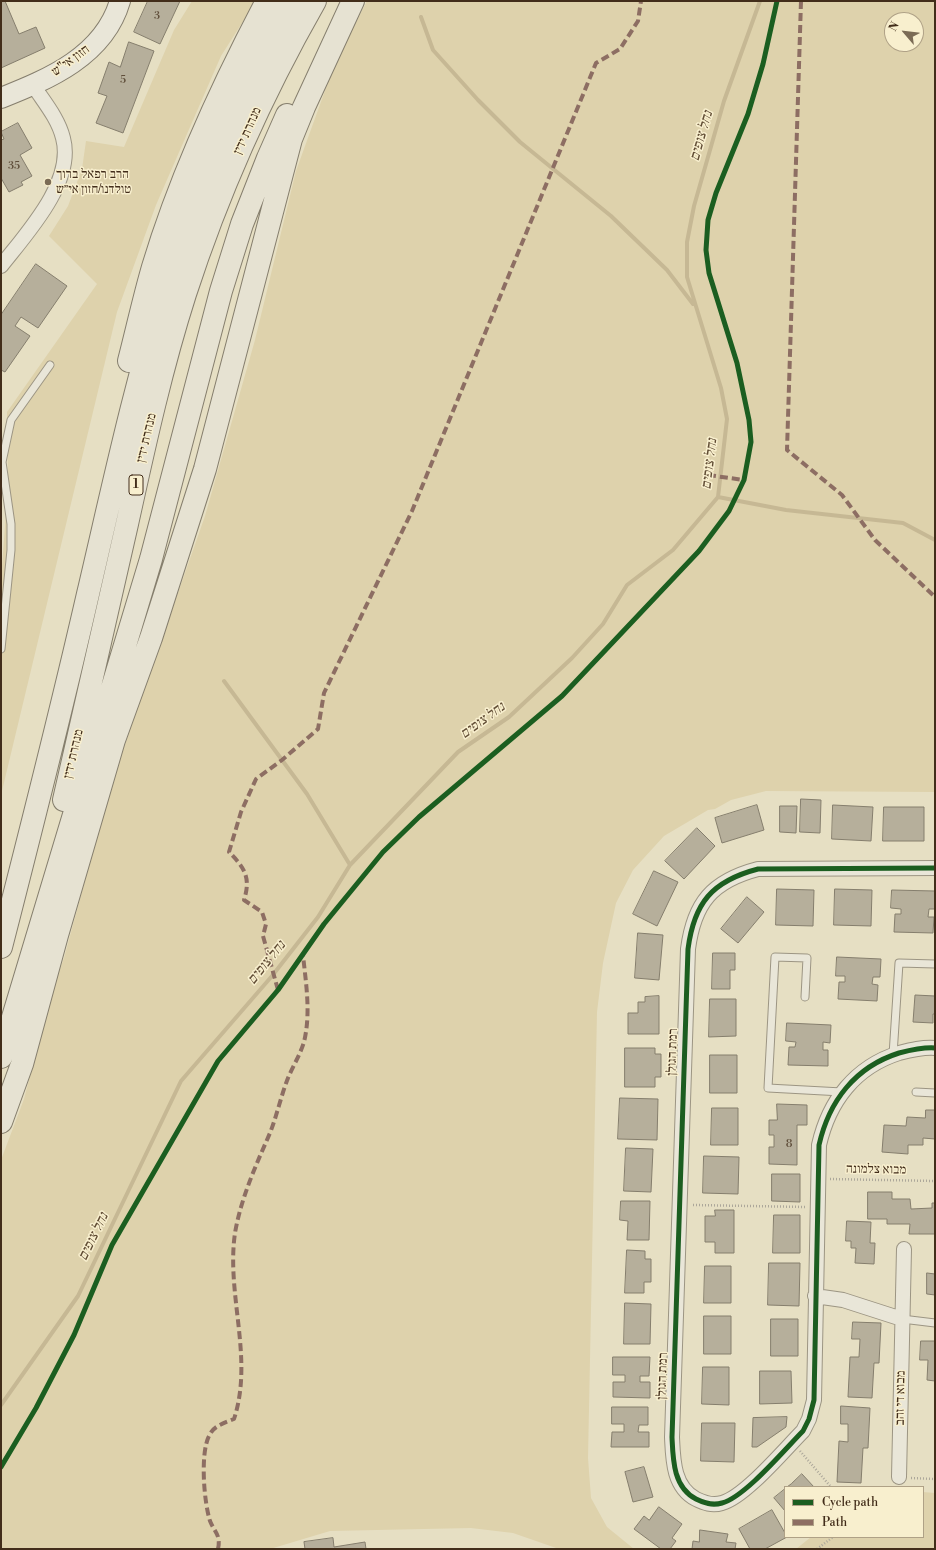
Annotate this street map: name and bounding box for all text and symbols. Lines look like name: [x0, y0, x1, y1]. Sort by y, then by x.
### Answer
house number: 3: [154, 9, 160, 23]
north arrow: [884, 12, 924, 52]
text: N: [886, 20, 903, 34]
street label: חזון אי"ש: [49, 42, 93, 80]
house number: 5: [120, 73, 126, 87]
street label: מנהרת ידין: [231, 105, 265, 157]
water label: נחל צופים: [687, 109, 717, 163]
house number: 35: [8, 159, 20, 173]
place label: הרב רפאל ברוך טולדנו/חזון אי״ש: [56, 167, 131, 198]
marker: הרב רפאל ברוך טולדנו/חזון אי״ש: [43, 177, 53, 187]
street label: מנהרת ידין: [134, 412, 160, 464]
water label: נחל צופים: [699, 438, 721, 490]
road number: 1: [129, 475, 143, 495]
water label: נחל צופים: [457, 699, 509, 743]
street label: מנהרת ידין: [61, 728, 87, 780]
water label: נחל צופים: [244, 938, 290, 988]
street label: רמת הגולן: [664, 1028, 682, 1076]
house number: 8: [786, 1137, 792, 1151]
street label: מבוא צלמונה: [846, 1162, 906, 1178]
water label: נחל צופים: [75, 1210, 113, 1264]
street label: רמת הגולן: [654, 1352, 672, 1400]
street label: מבוא די זהב: [893, 1370, 909, 1426]
legend: [784, 1486, 924, 1538]
text: Cycle path: [822, 1495, 878, 1510]
text: Path: [822, 1515, 847, 1530]

